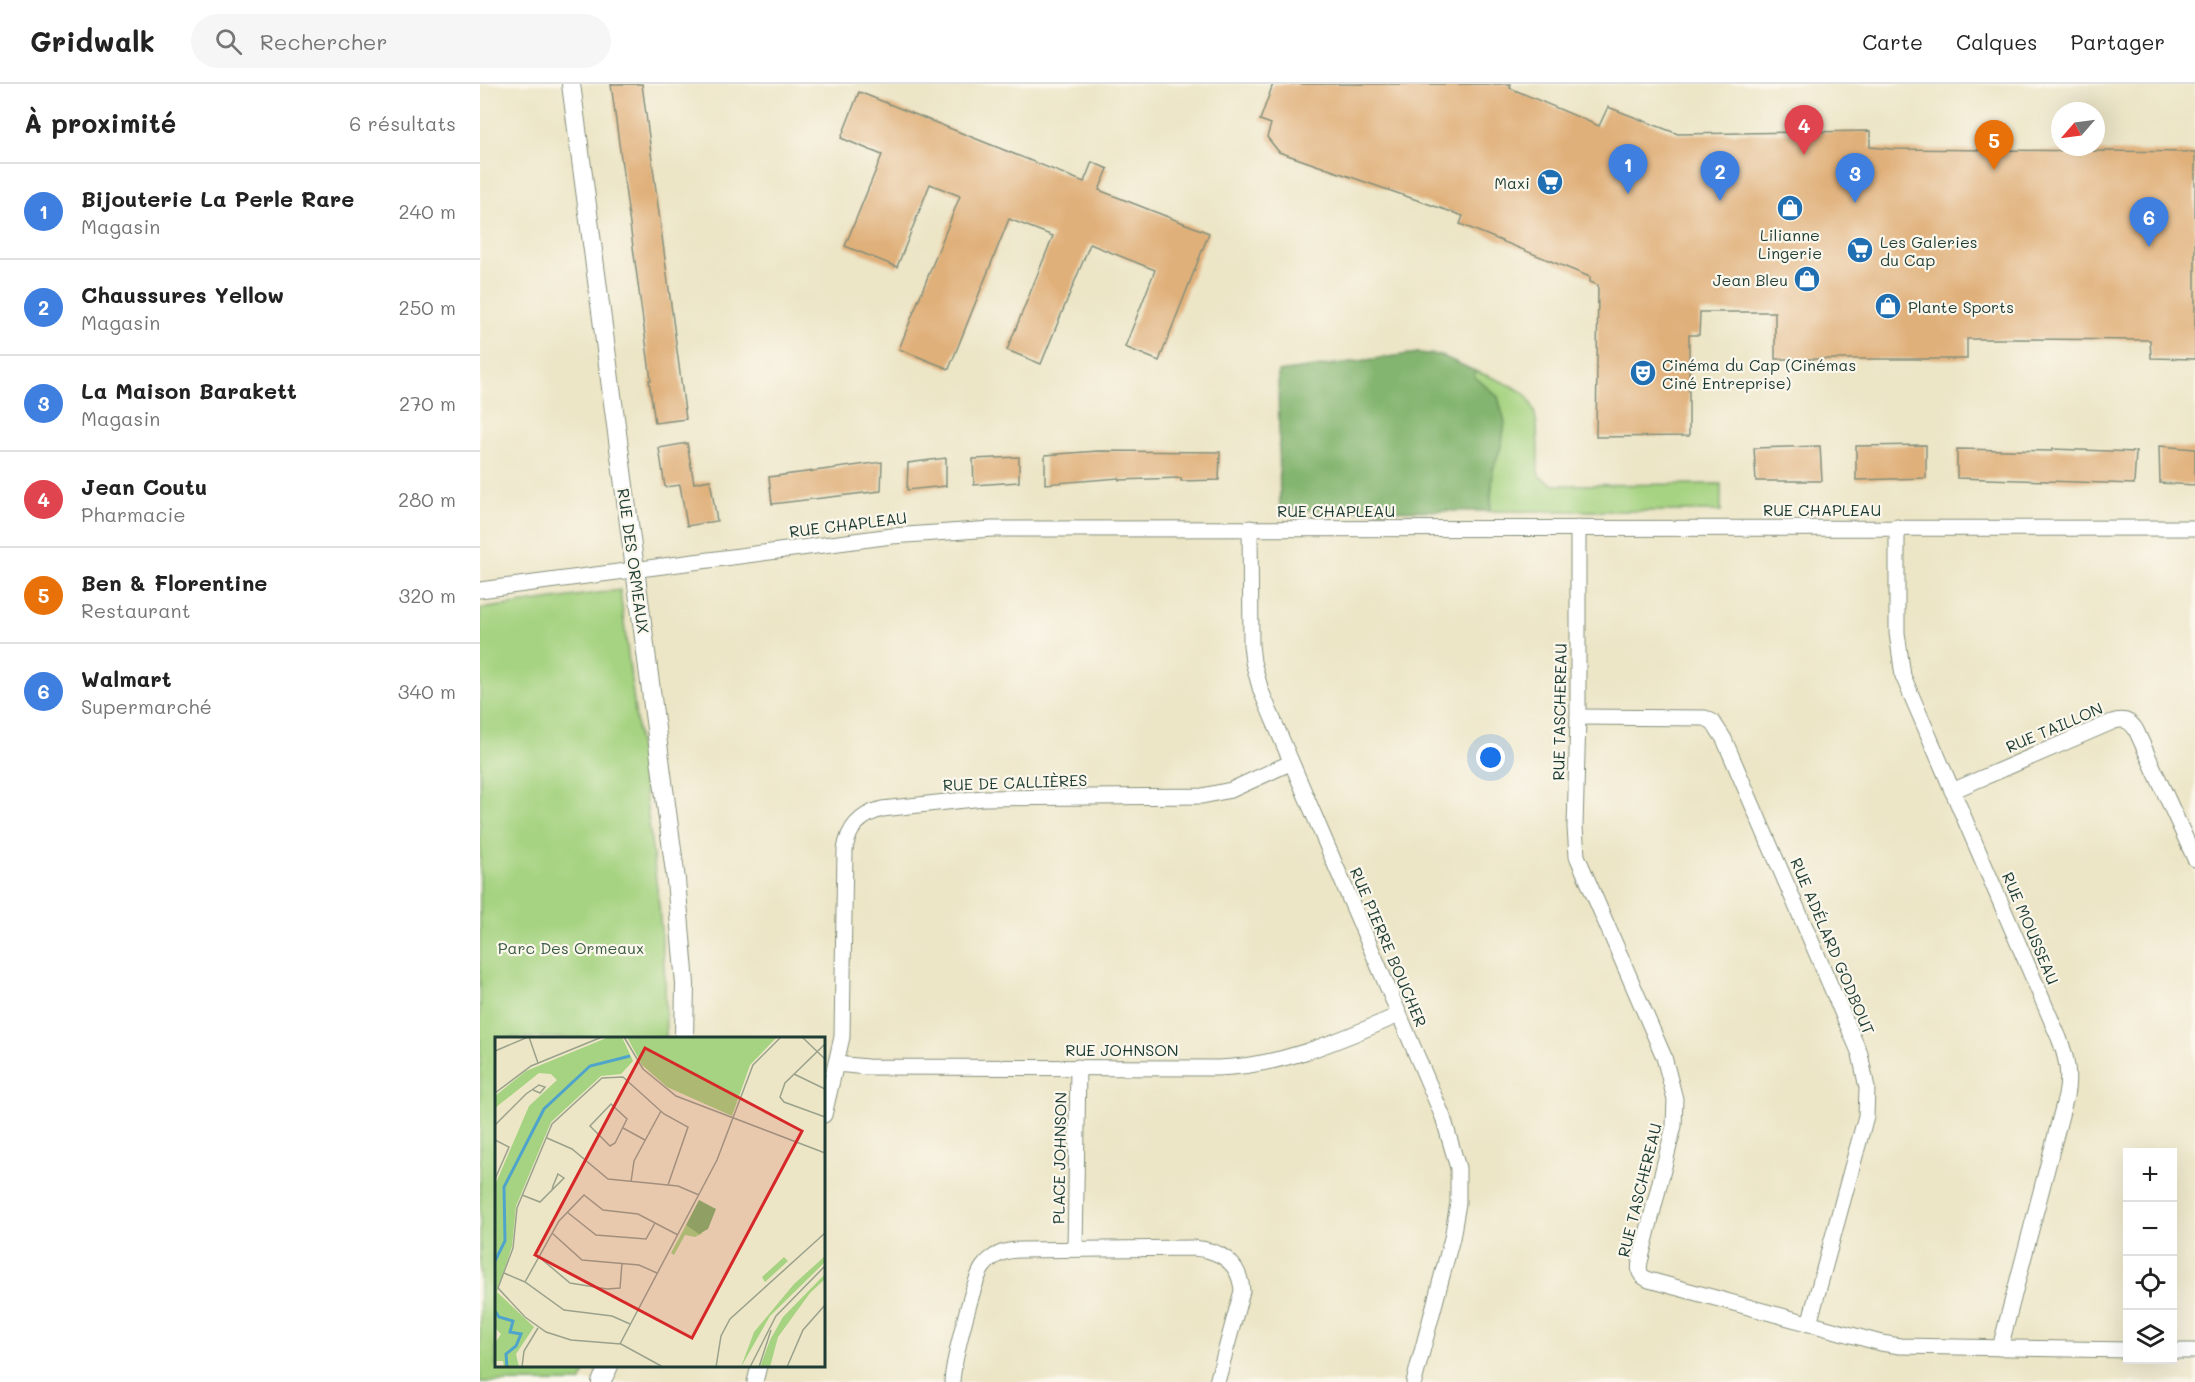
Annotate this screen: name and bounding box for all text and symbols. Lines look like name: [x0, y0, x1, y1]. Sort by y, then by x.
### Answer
search box: [191, 14, 611, 68]
text: Gridwalk: [30, 23, 155, 59]
icon: search: [212, 25, 245, 58]
text: Rechercher: [260, 27, 387, 56]
text: Carte: [1862, 28, 1923, 55]
text: Calques: [1956, 28, 2038, 55]
text: Partager: [2071, 28, 2165, 55]
north arrow: [2051, 102, 2105, 156]
text: À proximité: [24, 106, 176, 140]
pin: 4: [1784, 106, 1824, 155]
text: 6 résultats: [349, 110, 456, 136]
pin: 5: [1974, 120, 2014, 170]
pin: 1: [1608, 144, 1648, 194]
pin: 2: [1700, 152, 1740, 201]
pin: 3: [1836, 154, 1874, 203]
supermarket icon: Maxi: [1535, 167, 1565, 197]
place label: Maxi: [1494, 172, 1530, 193]
text: Bijouterie La Perle Rare: [81, 184, 354, 213]
shop icon: Lilianne Lingerie: [1775, 193, 1805, 223]
text: 1: [39, 198, 48, 224]
text: 240 m: [398, 198, 456, 224]
pin: 6: [2130, 198, 2168, 247]
text: Magasin: [81, 213, 160, 239]
place label: Lilianne Lingerie: [1758, 224, 1822, 263]
place label: Les Galeries du Cap: [1880, 231, 1978, 270]
supermarket icon: Les Galeries du Cap: [1845, 235, 1875, 265]
shop icon: Jean Bleu: [1792, 264, 1822, 294]
place label: Jean Bleu: [1713, 269, 1788, 290]
text: Chaussures Yellow: [81, 280, 284, 309]
shop icon: Plante Sports: [1873, 291, 1903, 321]
text: 2: [38, 294, 49, 320]
text: 250 m: [399, 294, 456, 320]
place label: Plante Sports: [1908, 296, 2014, 317]
text: Magasin: [81, 309, 160, 335]
place label: Cinéma du Cap (Cinémas Ciné Entreprise): [1662, 354, 1856, 393]
theatre icon: Cinéma du Cap (Cinémas Ciné Entreprise): [1628, 358, 1658, 388]
text: La Maison Barakett: [81, 376, 297, 405]
text: 3: [38, 390, 50, 416]
text: 270 m: [399, 390, 456, 416]
text: Magasin: [81, 405, 160, 431]
text: Jean Coutu: [81, 472, 207, 501]
text: 4: [37, 486, 50, 512]
text: 280 m: [398, 486, 456, 512]
street label: RUE DES ORMEAUX: [613, 487, 655, 635]
street label: RUE CHAPLEAU: [1763, 499, 1881, 520]
street label: RUE CHAPLEAU: [1277, 500, 1395, 521]
text: Pharmacie: [81, 501, 186, 527]
street label: RUE CHAPLEAU: [788, 506, 908, 542]
text: Ben & Florentine: [81, 568, 267, 597]
text: 5: [38, 582, 49, 608]
text: 320 m: [398, 582, 456, 608]
text: Restaurant: [81, 597, 191, 623]
street label: RUE TASCHEREAU: [1547, 643, 1571, 781]
text: Walmart: [81, 664, 171, 693]
text: 6: [37, 678, 50, 704]
text: 340 m: [398, 678, 456, 704]
text: Supermarché: [81, 693, 212, 719]
street label: RUE TAILLON: [2002, 697, 2106, 757]
your location: [1476, 743, 1505, 772]
street label: RUE DE CALLIÈRES: [942, 769, 1088, 795]
street label: RUE ADÉLARD GODBOUT: [1786, 854, 1880, 1038]
street label: RUE PIERRE BOUCHER: [1346, 864, 1432, 1030]
street label: RUE MOUSSEAU: [1998, 869, 2064, 987]
park label: Parc Des Ormeaux: [498, 937, 644, 958]
inset map: [495, 1037, 825, 1367]
street label: RUE JOHNSON: [1065, 1039, 1179, 1060]
street label: PLACE JOHNSON: [1047, 1092, 1071, 1224]
street label: RUE TASCHEREAU: [1612, 1121, 1666, 1259]
map controls: [2123, 1148, 2177, 1364]
button: +: [2123, 1148, 2177, 1202]
button: −: [2123, 1202, 2177, 1256]
button: locate: [2123, 1256, 2177, 1310]
button: layers: [2123, 1310, 2177, 1364]

